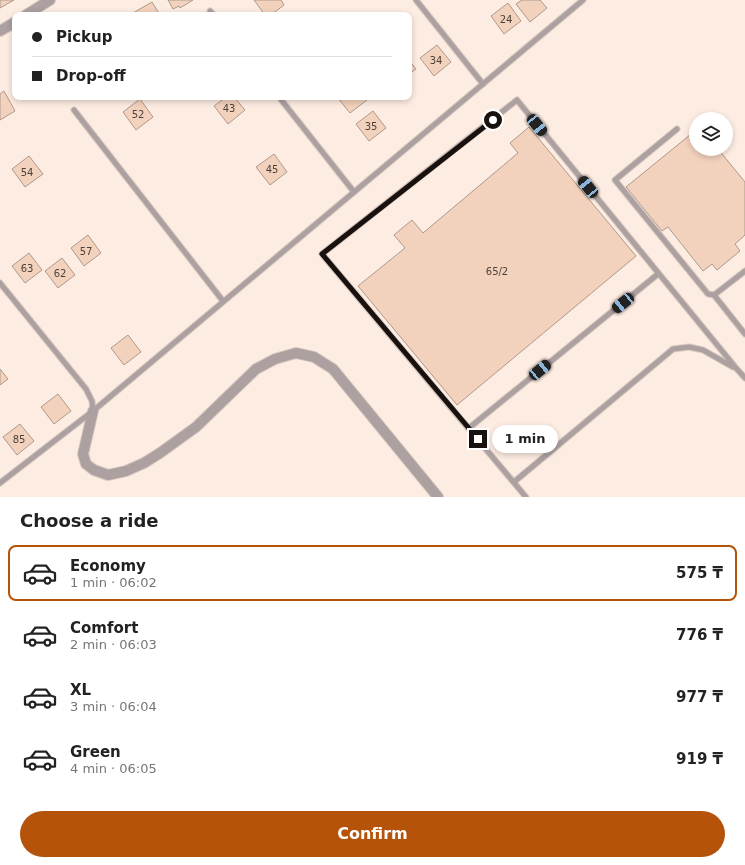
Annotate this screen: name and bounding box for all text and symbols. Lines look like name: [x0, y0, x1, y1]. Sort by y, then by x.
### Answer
house number: 24: [500, 14, 512, 25]
text: Pickup: [56, 28, 112, 46]
house number: 34: [430, 55, 442, 66]
text: Drop-off: [56, 67, 126, 85]
house number: 43: [223, 103, 235, 114]
house number: 52: [132, 109, 144, 120]
route start: [484, 111, 502, 129]
car: [525, 112, 549, 138]
map controls: [689, 112, 733, 156]
button: layers: [689, 112, 733, 156]
house number: 35: [365, 121, 377, 132]
house number: 45: [266, 164, 278, 175]
house number: 54: [21, 167, 33, 178]
car: [576, 174, 600, 200]
house number: 57: [80, 246, 92, 257]
house number: 63: [21, 263, 33, 274]
house number: 65/2: [486, 266, 508, 277]
house number: 62: [54, 268, 66, 279]
car: [610, 291, 636, 315]
car: [527, 358, 553, 382]
callout: 1 min: [492, 425, 558, 453]
route end: [469, 430, 487, 448]
text: 1 min: [505, 431, 545, 446]
house number: 85: [13, 434, 25, 445]
text: Choose a ride: [20, 510, 159, 531]
icon: car: [22, 555, 58, 591]
text: Economy: [70, 557, 146, 575]
text: 575 ₸: [676, 564, 723, 582]
text: 1 min · 06:02: [70, 575, 157, 590]
icon: car: [22, 617, 58, 653]
text: Comfort: [70, 619, 138, 637]
text: 776 ₸: [676, 626, 723, 644]
text: 2 min · 06:03: [70, 637, 157, 652]
icon: car: [22, 679, 58, 715]
text: XL: [70, 681, 91, 699]
text: 977 ₸: [676, 688, 723, 706]
text: 3 min · 06:04: [70, 699, 157, 714]
icon: car: [22, 741, 58, 777]
text: Green: [70, 743, 121, 761]
text: 919 ₸: [676, 750, 723, 768]
text: 4 min · 06:05: [70, 761, 157, 776]
button: Confirm: [20, 811, 725, 857]

